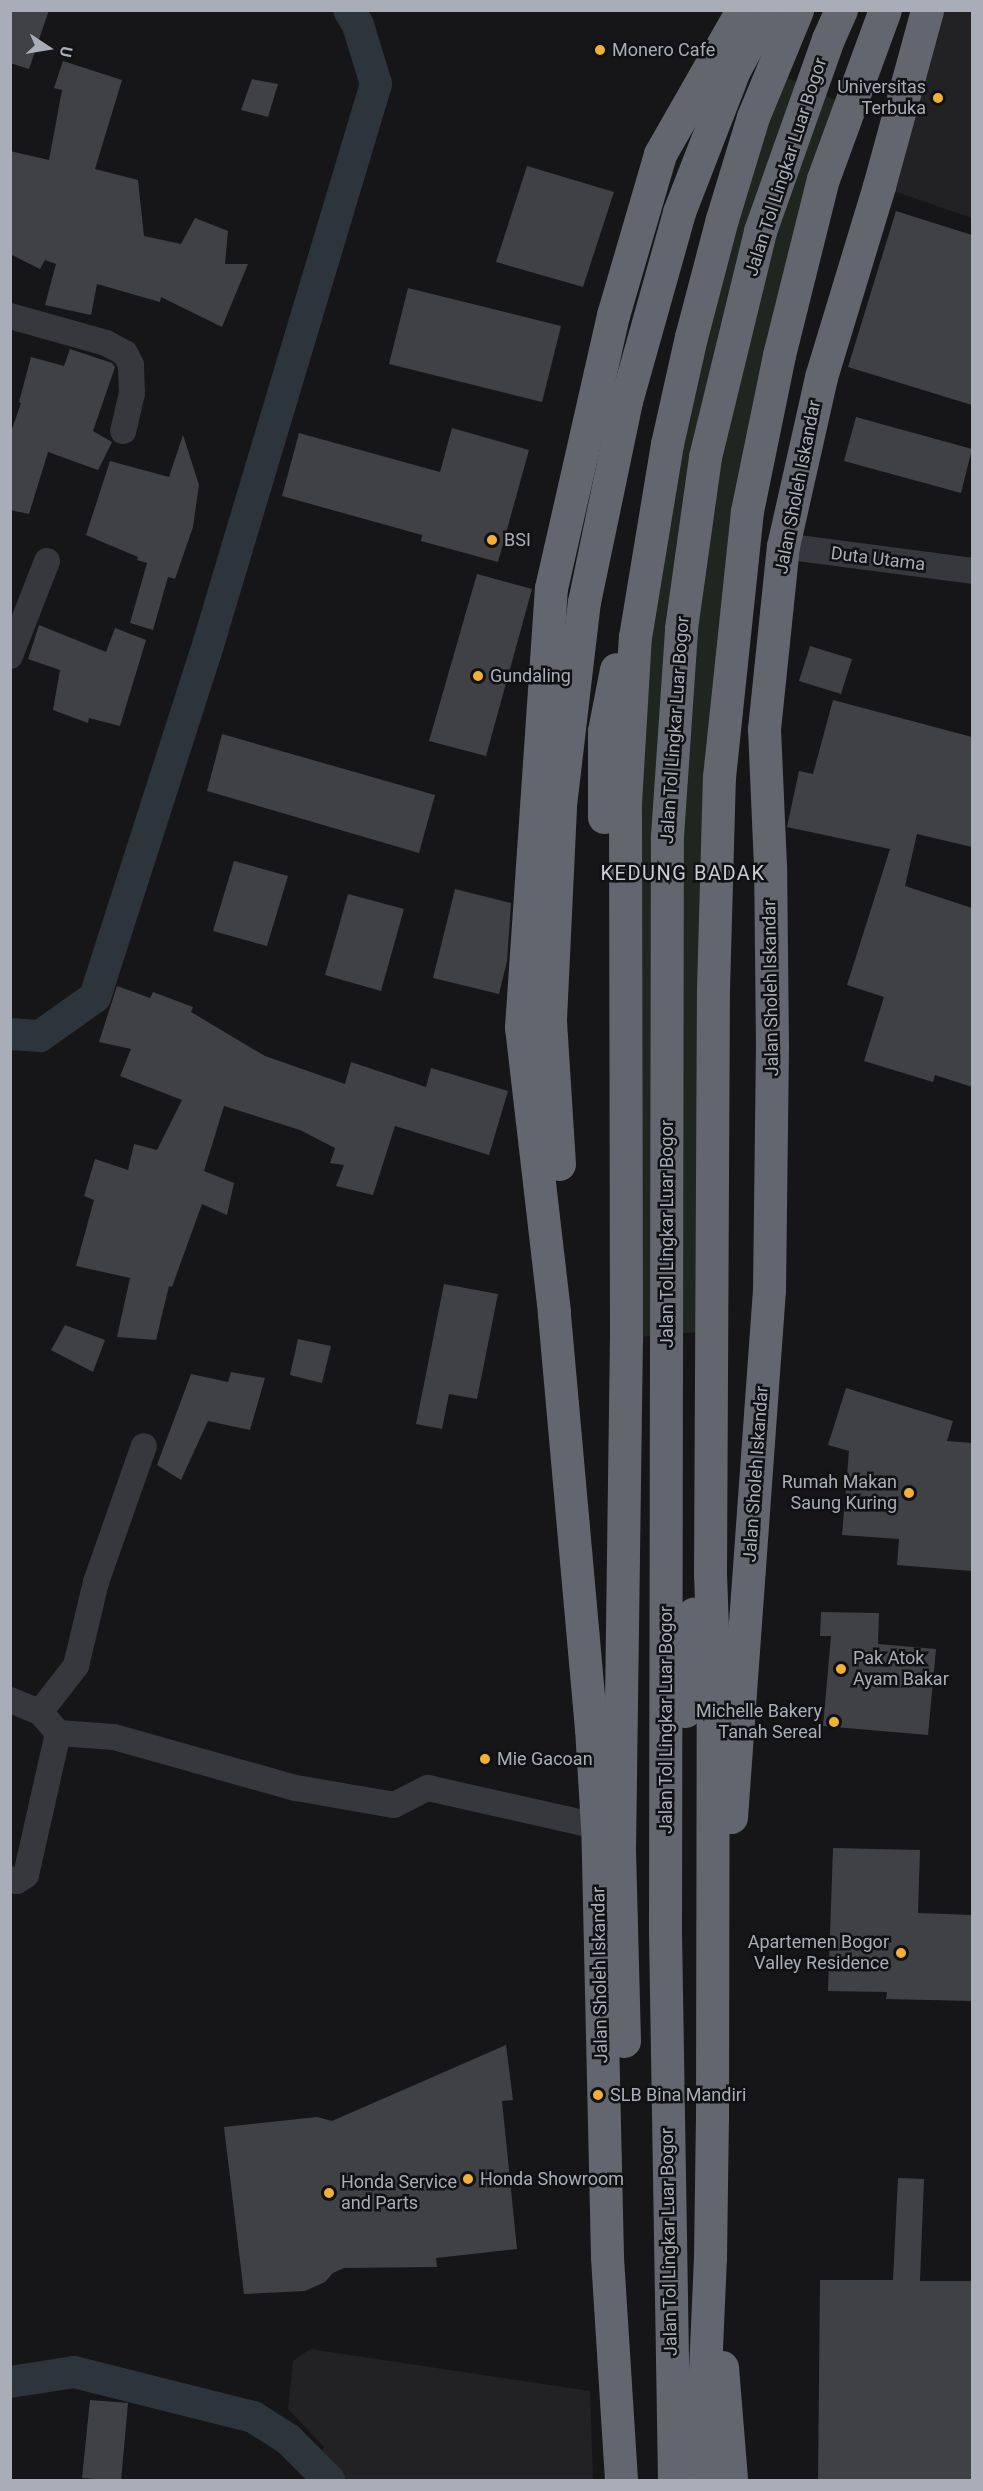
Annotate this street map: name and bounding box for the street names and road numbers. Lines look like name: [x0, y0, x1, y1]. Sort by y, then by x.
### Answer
street label: Jalan Tol Lingkar Luar Bogor: [740, 55, 832, 279]
street label: Jalan Sholeh Iskandar: [771, 398, 825, 576]
street label: Duta Utama: [830, 543, 926, 575]
street label: Jalan Tol Lingkar Luar Bogor: [656, 615, 694, 845]
street label: Jalan Sholeh Iskandar: [759, 900, 783, 1076]
street label: Jalan Tol Lingkar Luar Bogor: [656, 1120, 678, 1348]
street label: Jalan Sholeh Iskandar: [739, 1385, 773, 1563]
street label: Jalan Tol Lingkar Luar Bogor: [655, 1606, 677, 1834]
street label: Jalan Sholeh Iskandar: [588, 1887, 612, 2063]
street label: Jalan Tol Lingkar Luar Bogor: [656, 2128, 682, 2356]

